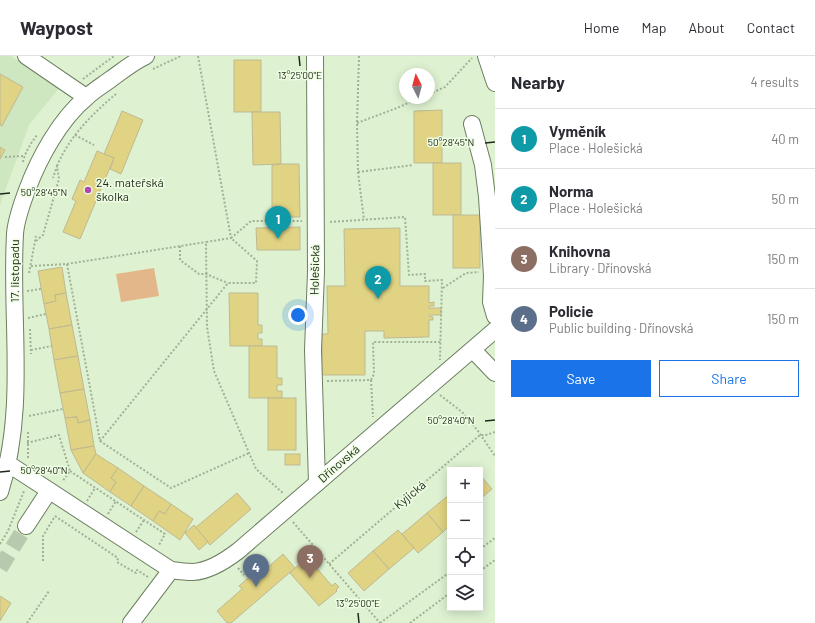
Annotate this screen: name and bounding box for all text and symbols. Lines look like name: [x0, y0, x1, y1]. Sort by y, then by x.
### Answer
text: Waypost: [20, 16, 93, 39]
text: Home: [584, 19, 620, 36]
text: Map: [642, 19, 666, 36]
text: About: [688, 19, 725, 36]
text: Contact: [747, 19, 795, 36]
north arrow: [399, 68, 435, 104]
text: 13°25'00"E: [278, 69, 322, 81]
text: Nearby: [511, 72, 565, 92]
text: 4 results: [751, 74, 799, 90]
text: Vyměník: [549, 122, 606, 140]
text: 1: [522, 131, 526, 147]
text: 40 m: [771, 131, 799, 147]
text: 50°28'45"N: [428, 136, 474, 148]
text: Place · Holešická: [549, 140, 643, 156]
place label: 24. mateřská školka: [96, 175, 164, 203]
text: Norma: [549, 182, 594, 200]
marker: 24. mateřská školka: [83, 185, 93, 195]
text: 50°28'45"N: [21, 186, 67, 198]
text: 2: [520, 191, 528, 207]
text: 50 m: [772, 191, 799, 207]
text: Place · Holešická: [549, 200, 643, 216]
pin: 1: [265, 206, 291, 239]
street label: 17. listopadu: [7, 239, 21, 303]
text: Knihovna: [549, 242, 610, 260]
street label: Holešická: [307, 245, 321, 295]
text: 3: [520, 251, 528, 267]
text: 150 m: [767, 251, 799, 267]
text: Library · Dřínovská: [549, 260, 651, 276]
pin: 2: [365, 266, 391, 299]
text: Policie: [549, 302, 593, 320]
your location: [288, 305, 308, 325]
text: 4: [520, 311, 528, 327]
text: 150 m: [767, 311, 799, 327]
text: Public building · Dřínovská: [549, 320, 693, 336]
button: Save: [511, 360, 651, 397]
button: Share: [659, 360, 799, 397]
text: 50°28'40"N: [428, 414, 474, 426]
street label: Dřínovská: [315, 442, 362, 485]
text: 50°28'40"N: [21, 464, 67, 476]
map controls: [447, 467, 483, 611]
button: +: [447, 467, 483, 503]
street label: Kyjická: [391, 477, 428, 511]
button: −: [447, 503, 483, 539]
button: locate: [447, 539, 483, 575]
pin: 3: [297, 545, 323, 578]
pin: 4: [243, 554, 269, 587]
button: layers: [447, 575, 483, 611]
text: 13°25'00"E: [336, 597, 380, 609]

